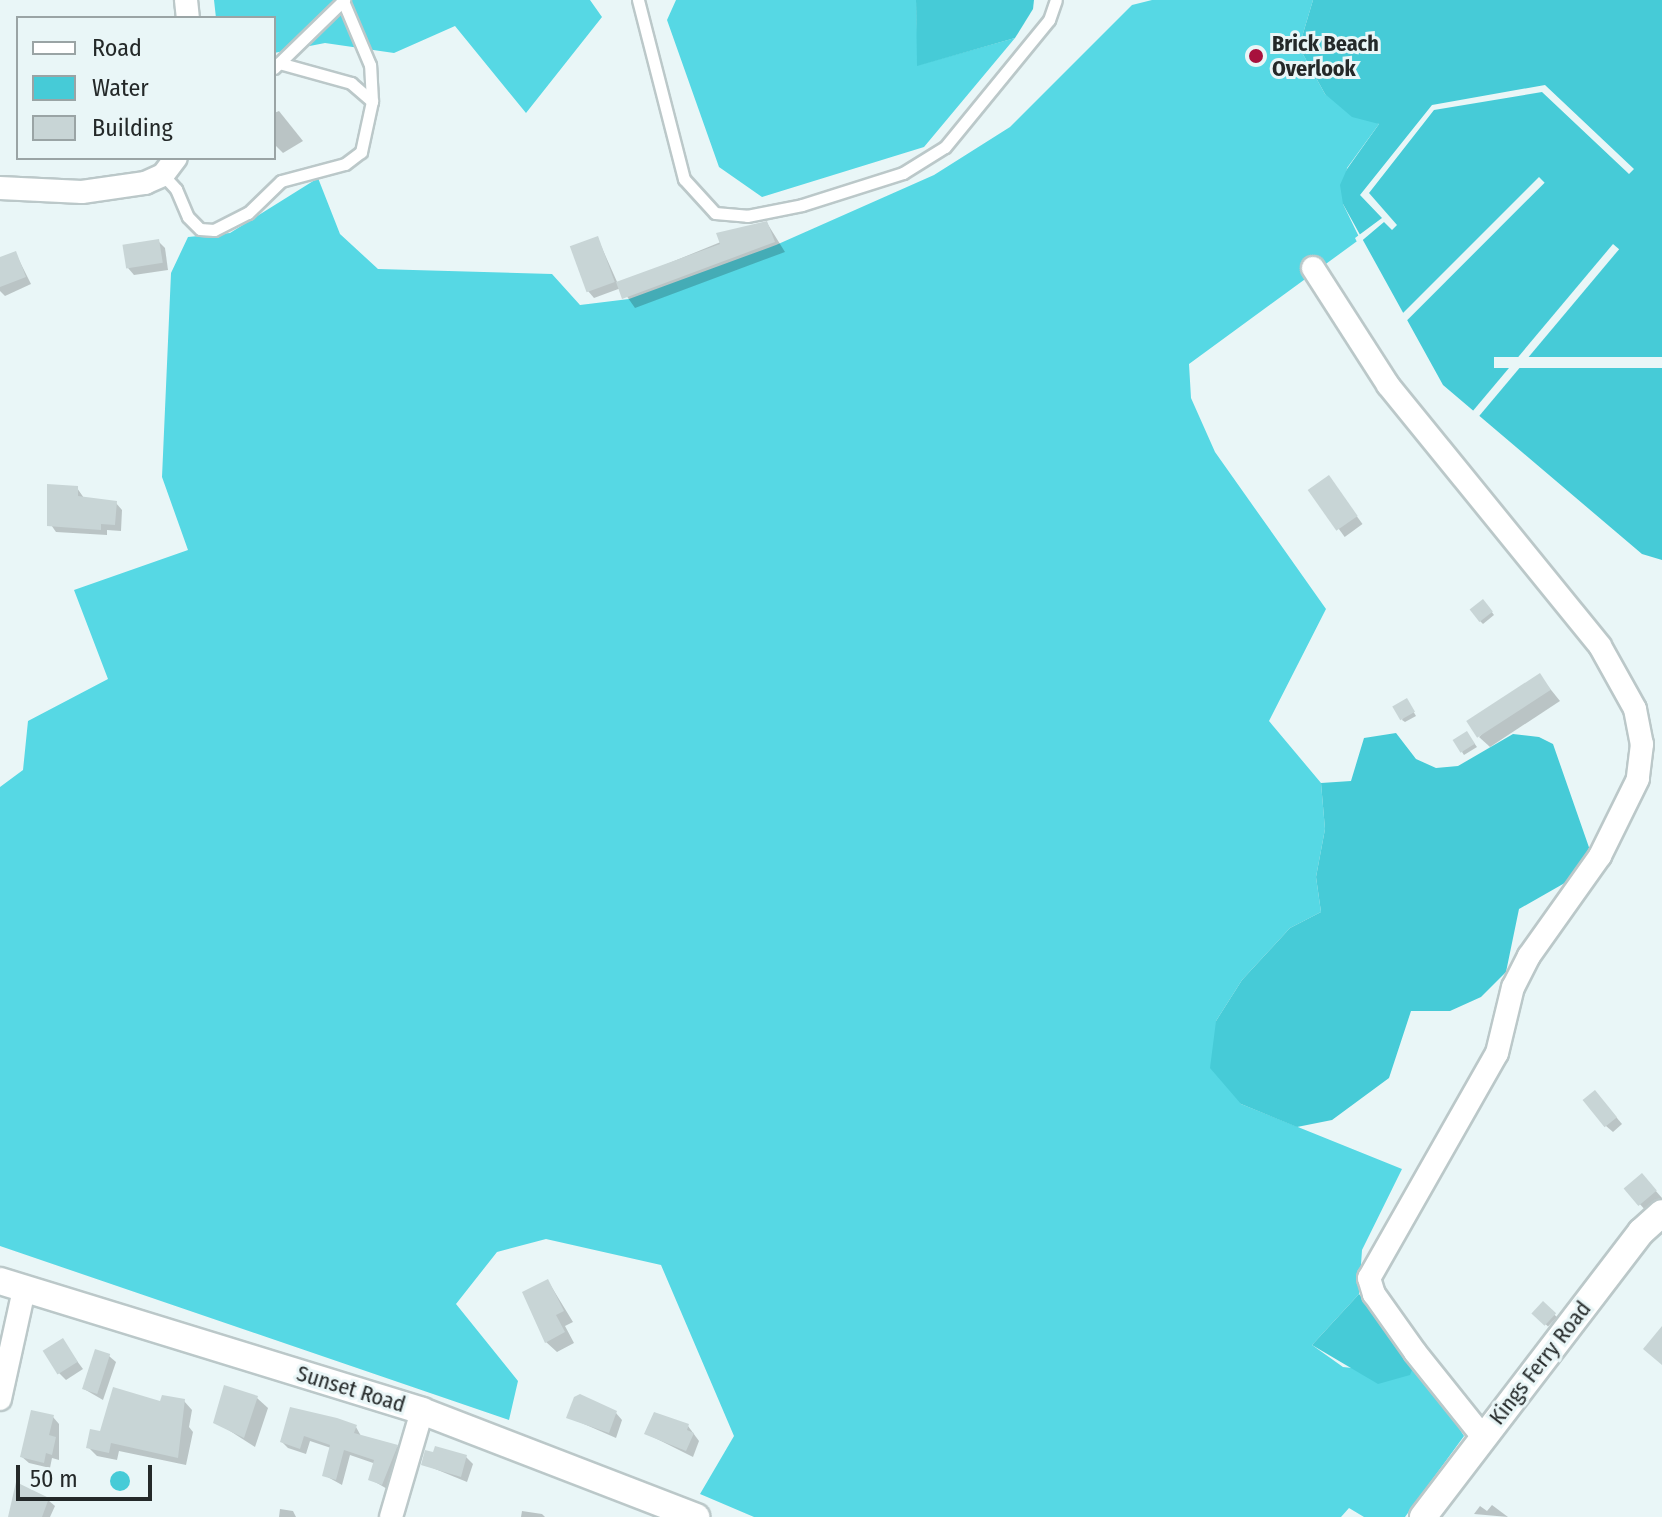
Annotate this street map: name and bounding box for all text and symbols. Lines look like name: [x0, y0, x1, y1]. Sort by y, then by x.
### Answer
legend: [16, 16, 276, 160]
place label: Brick Beach Overlook: [1272, 30, 1379, 82]
text: Road: [92, 34, 142, 62]
marker: Brick Beach Overlook: [1247, 47, 1265, 65]
text: Water: [92, 74, 149, 102]
text: Building: [92, 114, 173, 142]
street label: Kings Ferry Road: [1484, 1296, 1596, 1430]
street label: Sunset Road: [293, 1360, 409, 1418]
scale bar: [20, 1449, 156, 1499]
text: 50 m: [30, 1465, 78, 1493]

